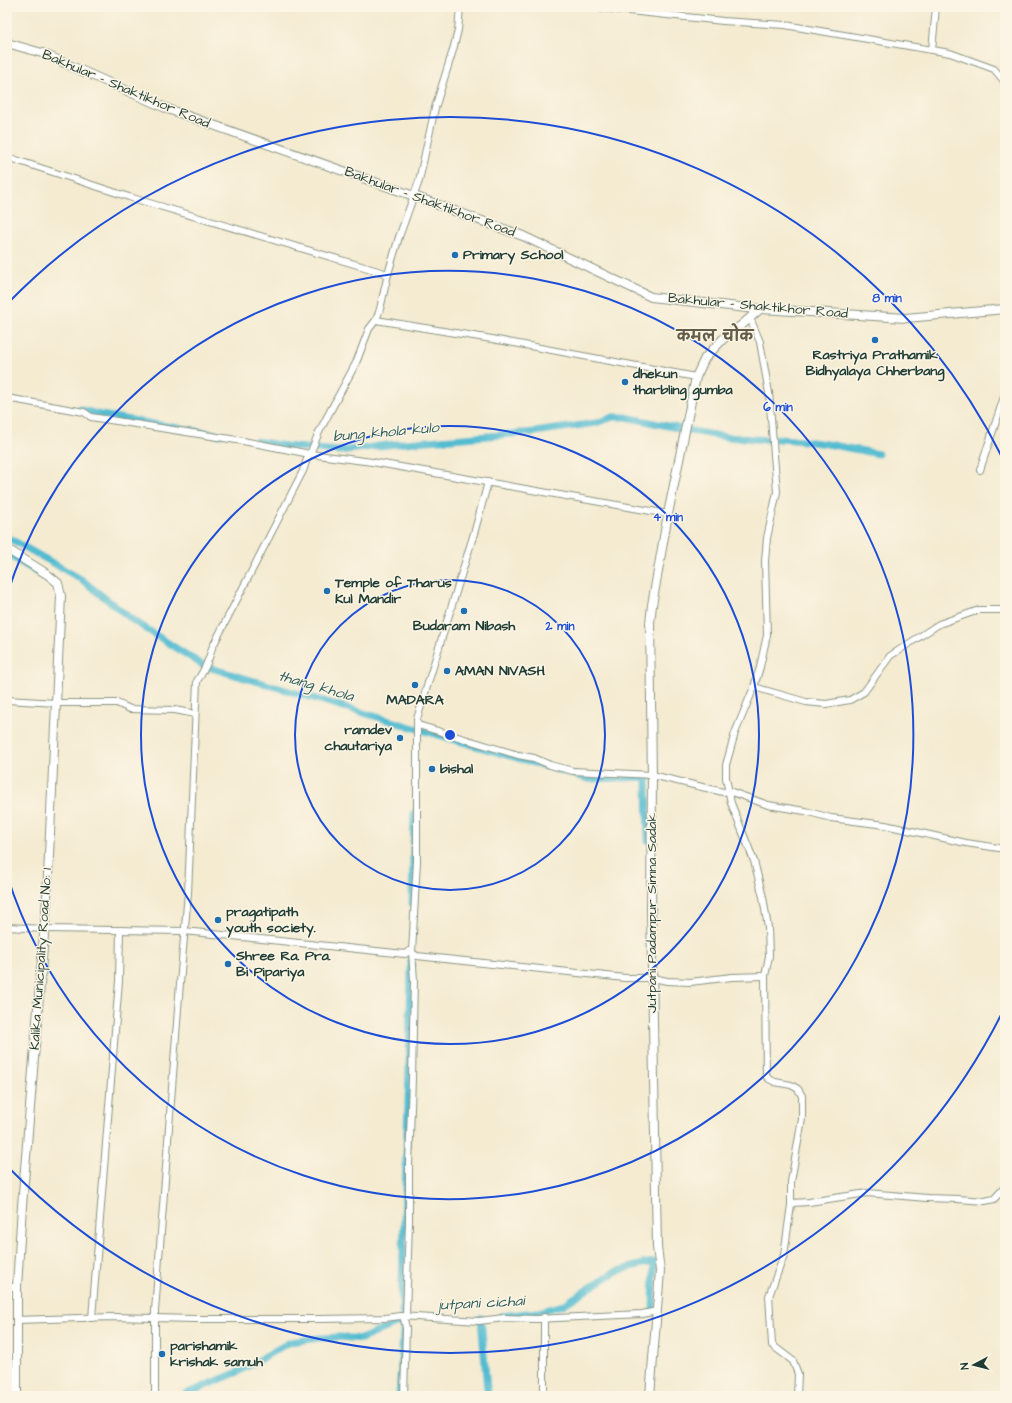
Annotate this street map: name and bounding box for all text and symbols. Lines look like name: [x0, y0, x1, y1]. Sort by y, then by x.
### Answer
street label: Bakhular - Shaktikhor Road: [39, 45, 213, 133]
street label: Bakhular - Shaktikhor Road: [342, 162, 518, 242]
place label: Primary School: [463, 245, 564, 265]
marker: Primary School: [450, 250, 460, 260]
street label: Bakhular - Shaktikhor Road: [667, 288, 849, 324]
text: 8 min: [872, 290, 902, 307]
district label: कमल चोक: [675, 323, 755, 347]
marker: Rastriya Prathamik Bidhyalaya Chherbang: [870, 335, 880, 345]
place label: Rastriya Prathamik Bidhyalaya Chherbang: [805, 345, 945, 382]
place label: dhekun tharbling gumba: [632, 364, 734, 401]
marker: dhekun tharbling gumba: [620, 377, 630, 387]
text: 6 min: [763, 399, 793, 416]
water label: bung khola kulo: [332, 417, 441, 448]
text: 4 min: [653, 509, 683, 526]
place label: Temple of Tharus Kul Mandir: [334, 573, 452, 609]
marker: Temple of Tharus Kul Mandir: [322, 586, 332, 596]
marker: Budaram Nibash: [459, 606, 469, 616]
place label: Budaram Nibash: [413, 616, 516, 636]
text: 2 min: [545, 618, 574, 635]
place label: AMAN NIVASH: [455, 661, 546, 681]
water label: thang khola: [276, 665, 357, 708]
marker: AMAN NIVASH: [442, 666, 452, 676]
marker: MADARA: [410, 680, 420, 690]
place label: MADARA: [386, 690, 445, 710]
place label: ramdev chautariya: [325, 720, 393, 756]
centre of rings: [443, 728, 457, 742]
marker: ramdev chautariya: [395, 733, 405, 743]
place label: bishal: [440, 759, 474, 779]
marker: bishal: [427, 764, 437, 774]
street label: Jutpani Padampur Simna Sadak: [642, 813, 662, 1013]
street label: Kalika Municipality Road No: 1: [25, 867, 57, 1051]
place label: pragatipath youth society.: [226, 902, 316, 938]
marker: pragatipath youth society.: [213, 915, 223, 925]
place label: Shree Ra. Pra. Bi Pipariya: [235, 946, 331, 982]
marker: Shree Ra. Pra. Bi Pipariya: [223, 959, 233, 969]
water label: jutpani cichai: [434, 1290, 527, 1316]
place label: parishamik krishak samuh: [170, 1336, 264, 1372]
north arrow: [954, 1345, 994, 1385]
marker: parishamik krishak samuh: [157, 1349, 167, 1359]
text: N: [957, 1362, 972, 1370]

